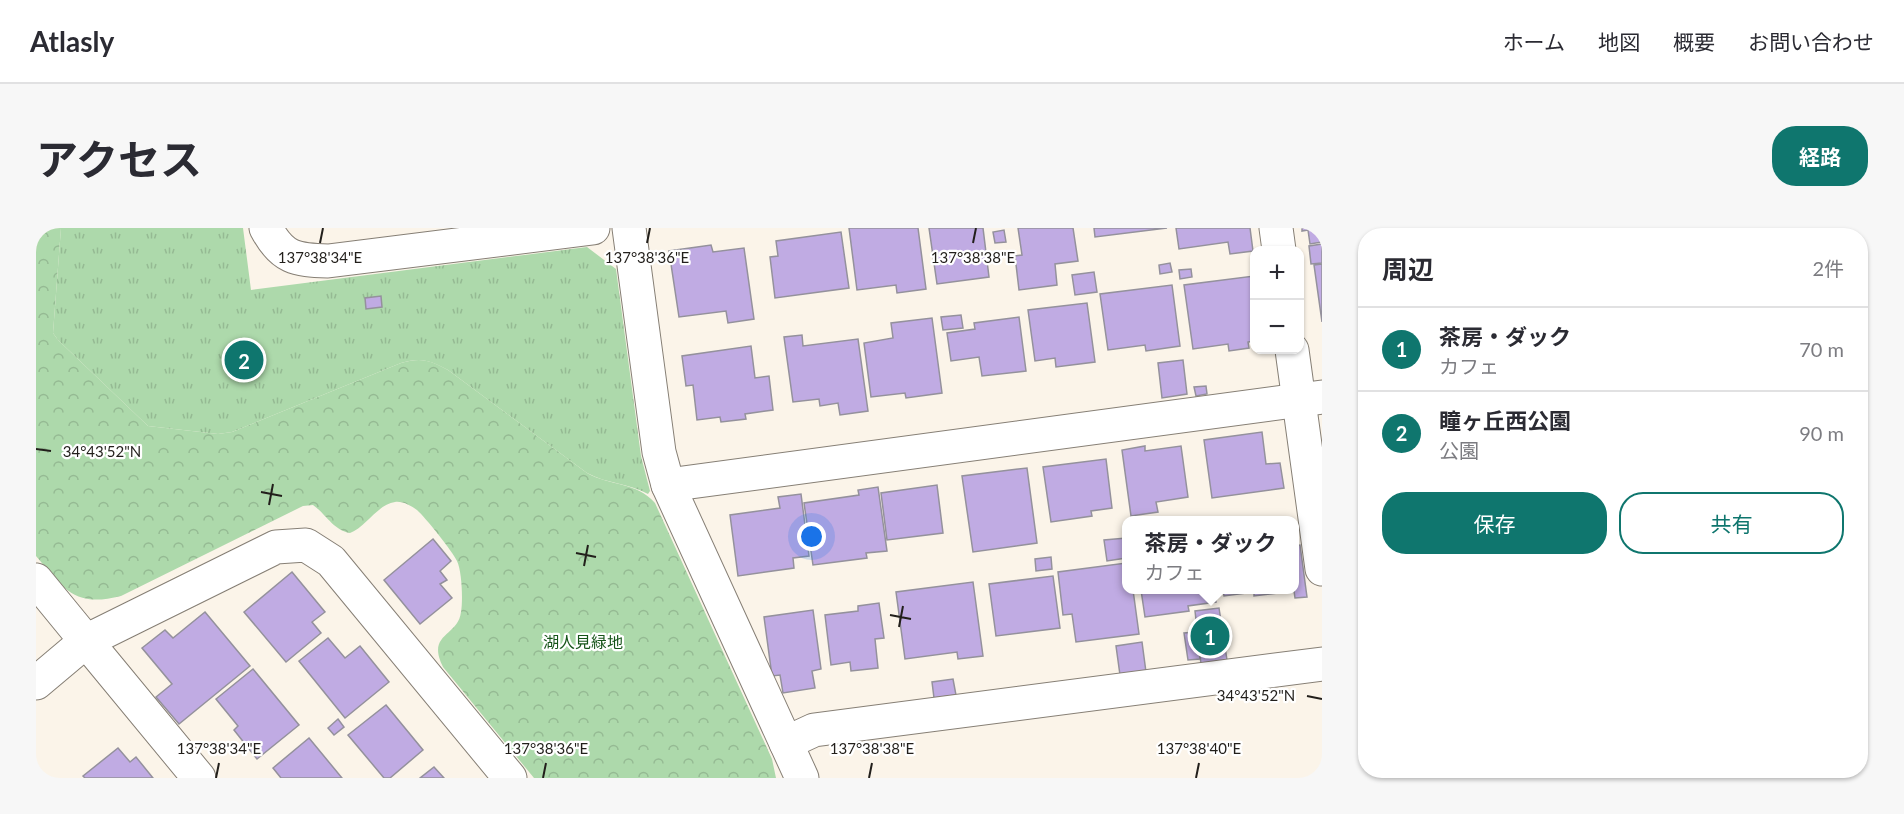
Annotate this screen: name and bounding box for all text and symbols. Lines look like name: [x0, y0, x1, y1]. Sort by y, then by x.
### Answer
text: Atlasly: [30, 24, 114, 58]
text: ホーム: [1503, 29, 1565, 54]
text: 地図: [1598, 29, 1640, 54]
text: 概要: [1673, 29, 1715, 54]
text: お問い合わせ: [1748, 29, 1874, 54]
button: 経路: [1772, 126, 1868, 186]
text: アクセス: [36, 134, 202, 184]
map controls: [1250, 246, 1304, 354]
button: +: [1250, 246, 1304, 300]
text: 137°38'34"E: [278, 248, 362, 266]
text: 137°38'36"E: [605, 248, 689, 266]
text: 137°38'38"E: [931, 248, 1015, 266]
text: 周辺: [1382, 253, 1434, 285]
text: 2件: [1812, 256, 1844, 280]
button: −: [1250, 300, 1304, 354]
text: 茶房・ダック: [1439, 323, 1571, 350]
text: 1: [1396, 337, 1407, 361]
text: 70 m: [1799, 337, 1844, 361]
pin: 2: [224, 338, 264, 382]
text: カフェ: [1439, 354, 1499, 378]
text: 瞳ヶ丘西公園: [1439, 407, 1571, 434]
text: 2: [1396, 421, 1407, 445]
text: 90 m: [1799, 421, 1844, 445]
text: 公園: [1439, 438, 1479, 462]
text: 34°43'52"N: [63, 442, 141, 460]
button: 保存: [1382, 492, 1607, 554]
button: 共有: [1619, 492, 1844, 554]
popup: [1122, 516, 1299, 594]
your location: [797, 522, 826, 551]
text: 茶房・ダック: [1144, 529, 1277, 556]
text: カフェ: [1144, 560, 1204, 584]
pin: 1: [1190, 614, 1230, 658]
park label: 湖人見緑地: [543, 632, 623, 651]
text: 34°43'52"N: [1217, 686, 1295, 704]
text: 137°38'34"E: [177, 739, 261, 757]
text: 137°38'36"E: [504, 739, 588, 757]
text: 137°38'38"E: [830, 739, 914, 757]
text: 137°38'40"E: [1157, 739, 1241, 757]

